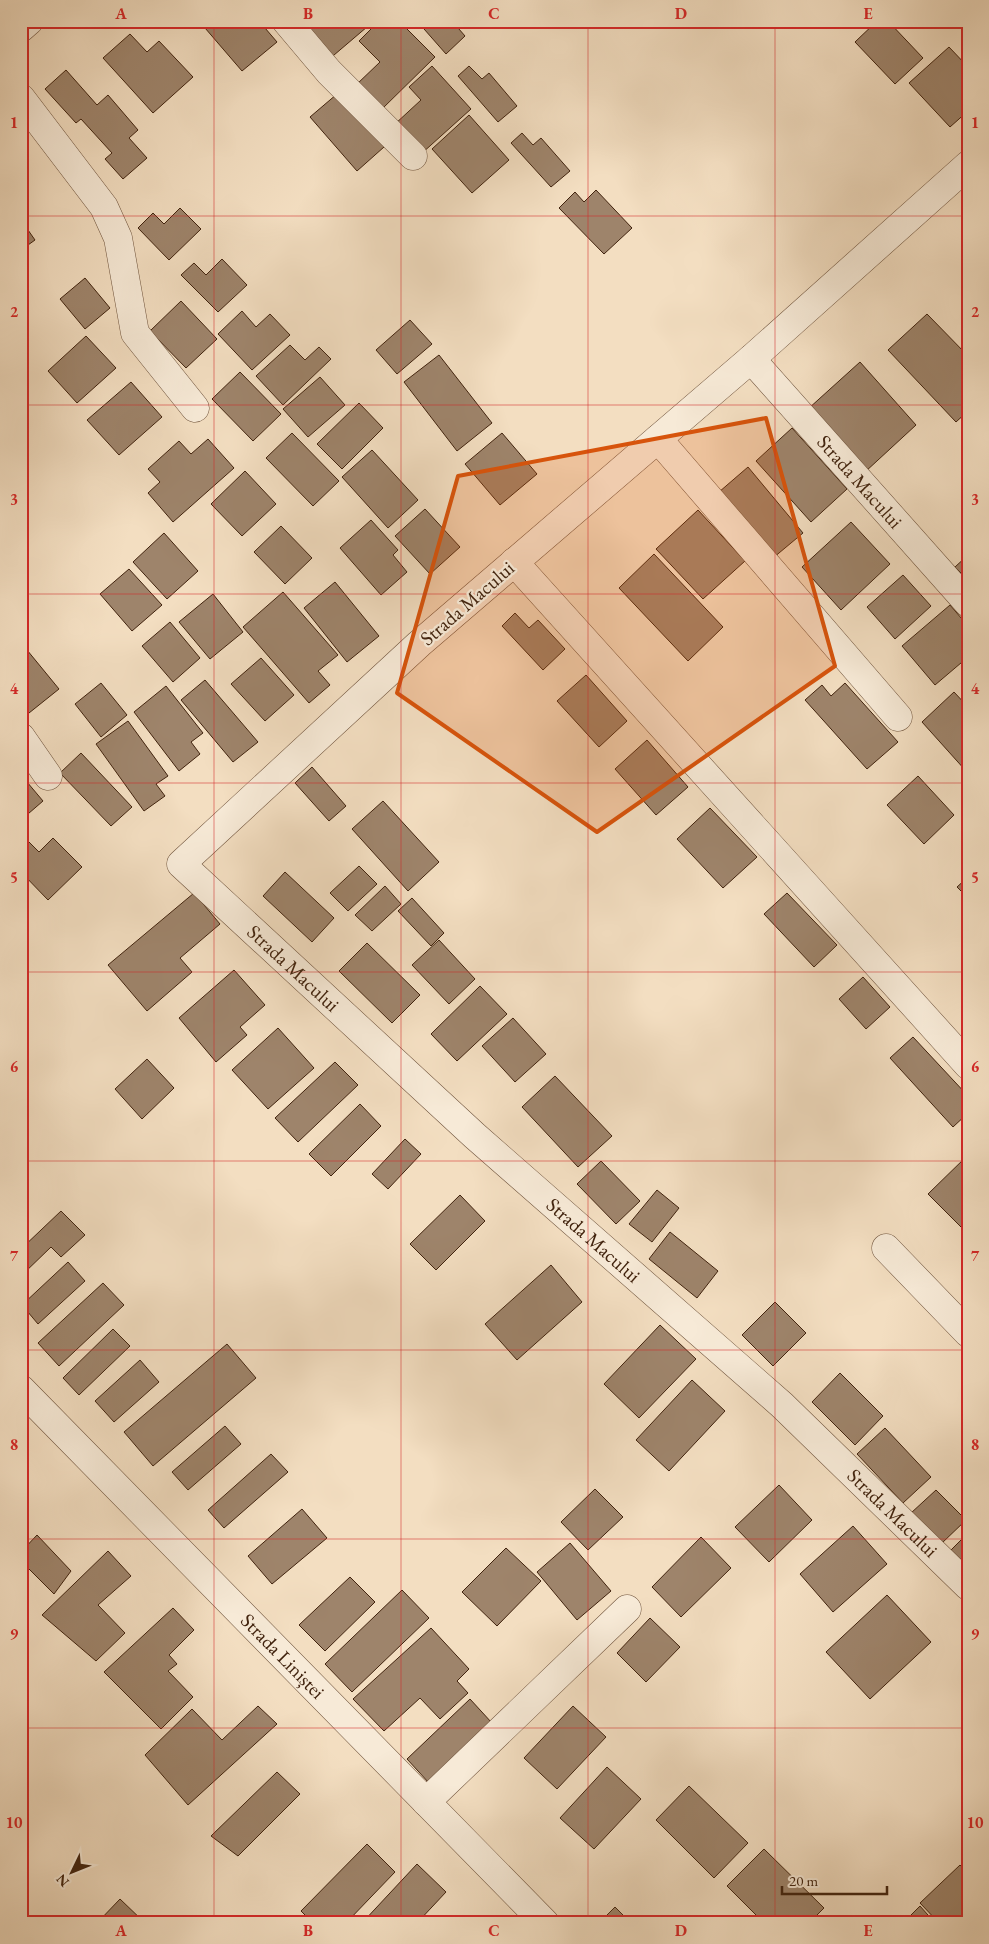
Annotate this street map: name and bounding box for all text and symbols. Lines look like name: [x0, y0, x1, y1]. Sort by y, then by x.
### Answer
text: A: [114, 3, 127, 24]
text: B: [303, 3, 313, 24]
text: C: [488, 3, 500, 24]
text: D: [675, 3, 687, 24]
text: E: [863, 3, 873, 24]
text: 1: [10, 112, 18, 133]
text: 1: [971, 112, 979, 133]
text: 2: [10, 301, 19, 322]
text: 2: [971, 301, 980, 322]
street label: Strada Macului: [811, 429, 909, 534]
text: 3: [10, 489, 18, 510]
text: 3: [971, 489, 979, 510]
street label: Strada Macului: [414, 555, 520, 651]
text: 4: [10, 678, 19, 699]
text: 4: [971, 678, 980, 699]
text: 5: [10, 867, 18, 888]
text: 5: [971, 867, 979, 888]
street label: Strada Macului: [242, 919, 345, 1017]
text: 6: [10, 1056, 19, 1077]
text: 6: [971, 1056, 980, 1077]
street label: Strada Macului: [541, 1192, 646, 1288]
text: 7: [10, 1245, 19, 1266]
text: 7: [971, 1245, 980, 1266]
text: 8: [10, 1434, 18, 1455]
text: 8: [971, 1434, 979, 1455]
street label: Strada Macului: [842, 1463, 944, 1563]
street label: Strada Liniștei: [235, 1608, 331, 1704]
text: 9: [10, 1623, 19, 1644]
text: 9: [971, 1623, 980, 1644]
text: 10: [6, 1812, 23, 1833]
text: 10: [967, 1812, 984, 1833]
north arrow: [48, 1846, 98, 1896]
scale bar: [782, 1864, 886, 1896]
text: N: [52, 1870, 73, 1891]
text: 20 m: [789, 1871, 818, 1890]
text: A: [114, 1920, 127, 1941]
text: B: [303, 1920, 313, 1941]
text: C: [488, 1920, 500, 1941]
text: D: [675, 1920, 687, 1941]
text: E: [863, 1920, 873, 1941]

